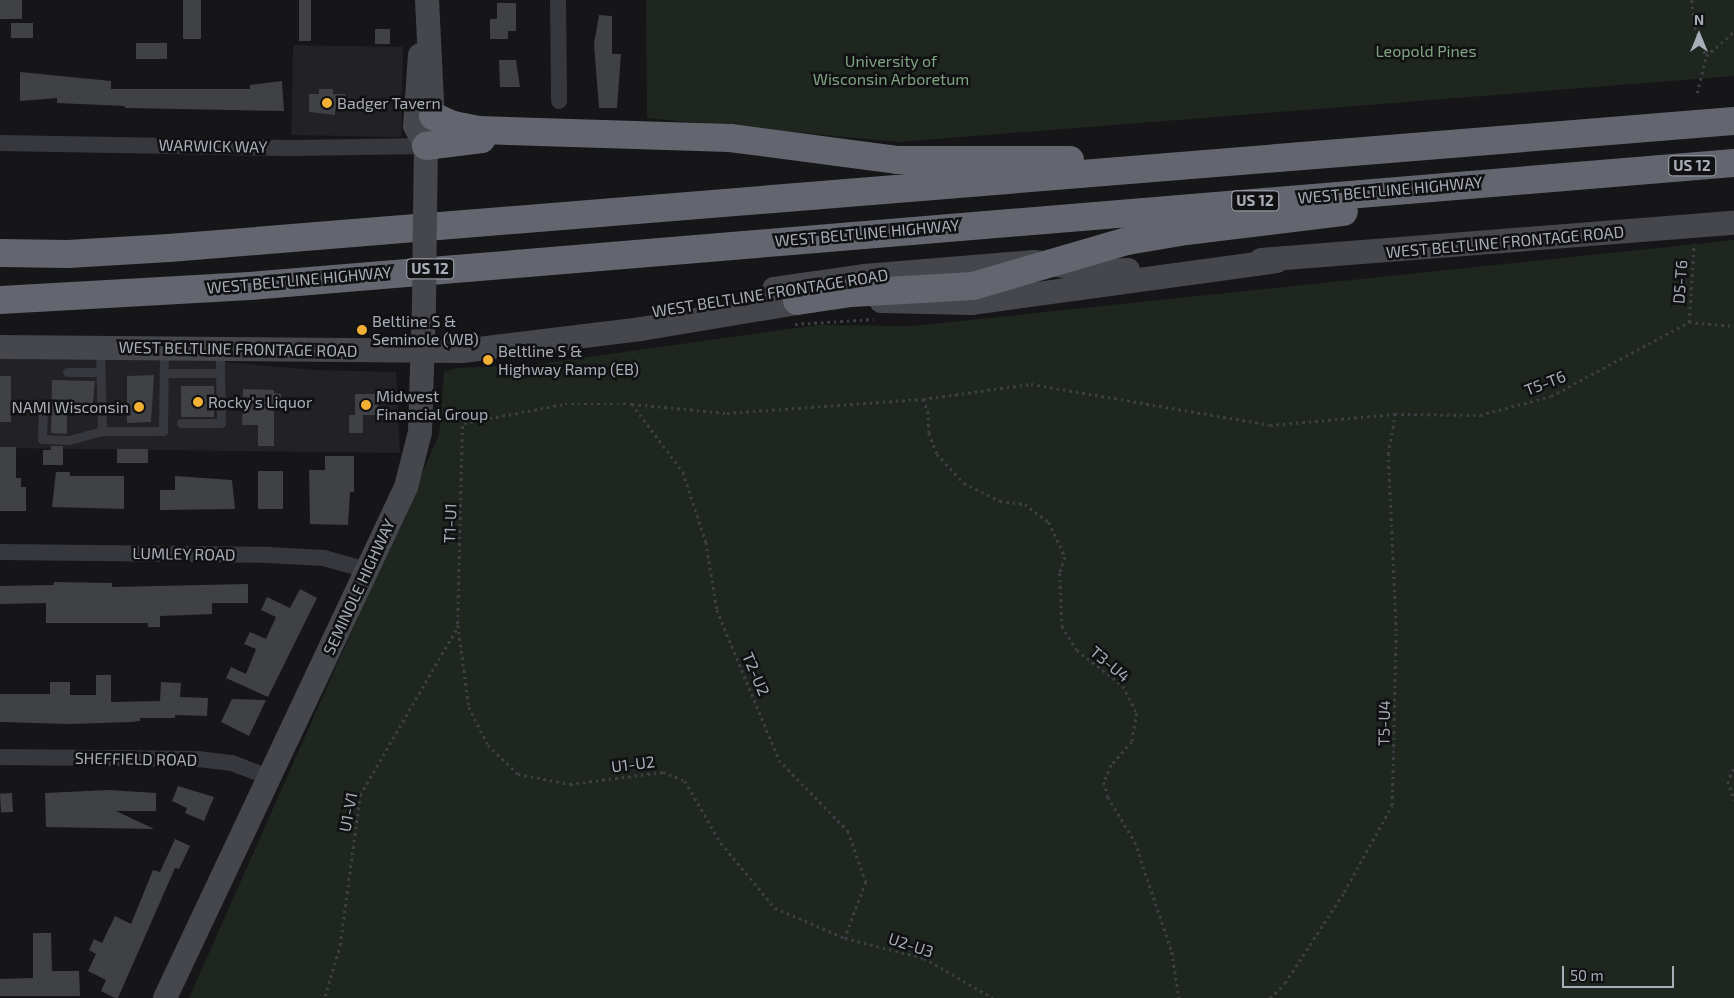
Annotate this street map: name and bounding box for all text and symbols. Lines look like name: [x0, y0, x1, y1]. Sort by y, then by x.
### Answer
north arrow: [1674, 10, 1724, 60]
text: N: [1694, 11, 1704, 28]
park label: Leopold Pines: [1375, 41, 1477, 61]
park label: University of Wisconsin Arboretum: [813, 51, 969, 89]
place label: Badger Tavern: [337, 93, 442, 113]
marker: Badger Tavern: [321, 97, 333, 109]
street label: WARWICK WAY: [158, 135, 268, 157]
road number: US 12: [1667, 154, 1717, 178]
street label: WEST BELTLINE HIGHWAY: [1297, 172, 1483, 208]
road number: US 12: [1230, 188, 1280, 214]
street label: WEST BELTLINE HIGHWAY: [774, 215, 960, 251]
street label: WEST BELTLINE FRONTAGE ROAD: [1385, 222, 1625, 262]
road number: US 12: [405, 256, 455, 282]
street label: D5-T6: [1669, 259, 1691, 305]
street label: WEST BELTLINE HIGHWAY: [206, 262, 392, 298]
street label: WEST BELTLINE FRONTAGE ROAD: [650, 265, 890, 321]
place label: Beltline S & Seminole (WB): [372, 311, 479, 349]
marker: Beltline S & Seminole (WB): [356, 324, 368, 336]
street label: WEST BELTLINE FRONTAGE ROAD: [118, 337, 358, 361]
place label: Beltline S & Highway Ramp (EB): [498, 341, 639, 379]
marker: Beltline S & Highway Ramp (EB): [482, 354, 494, 366]
street label: T5-T6: [1522, 366, 1568, 400]
place label: Midwest Financial Group: [376, 386, 489, 424]
place label: Rocky's Liquor: [208, 392, 312, 412]
marker: Rocky's Liquor: [192, 396, 204, 408]
place label: NAMI Wisconsin: [11, 397, 129, 417]
marker: Midwest Financial Group: [360, 399, 372, 411]
marker: NAMI Wisconsin: [133, 401, 145, 413]
street label: T1-U1: [440, 503, 460, 543]
street label: SEMINOLE HIGHWAY: [319, 516, 399, 658]
street label: LUMLEY ROAD: [132, 543, 236, 565]
street label: T3-U4: [1086, 642, 1134, 686]
street label: T2-U2: [738, 649, 774, 699]
street label: T5-U4: [1374, 700, 1394, 746]
street label: SHEFFIELD ROAD: [75, 748, 197, 770]
street label: U1-U2: [610, 752, 656, 776]
street label: U1-V1: [335, 791, 361, 833]
street label: U2-U3: [886, 929, 936, 961]
scale bar: [1564, 956, 1676, 988]
text: 50 m: [1570, 966, 1604, 984]

